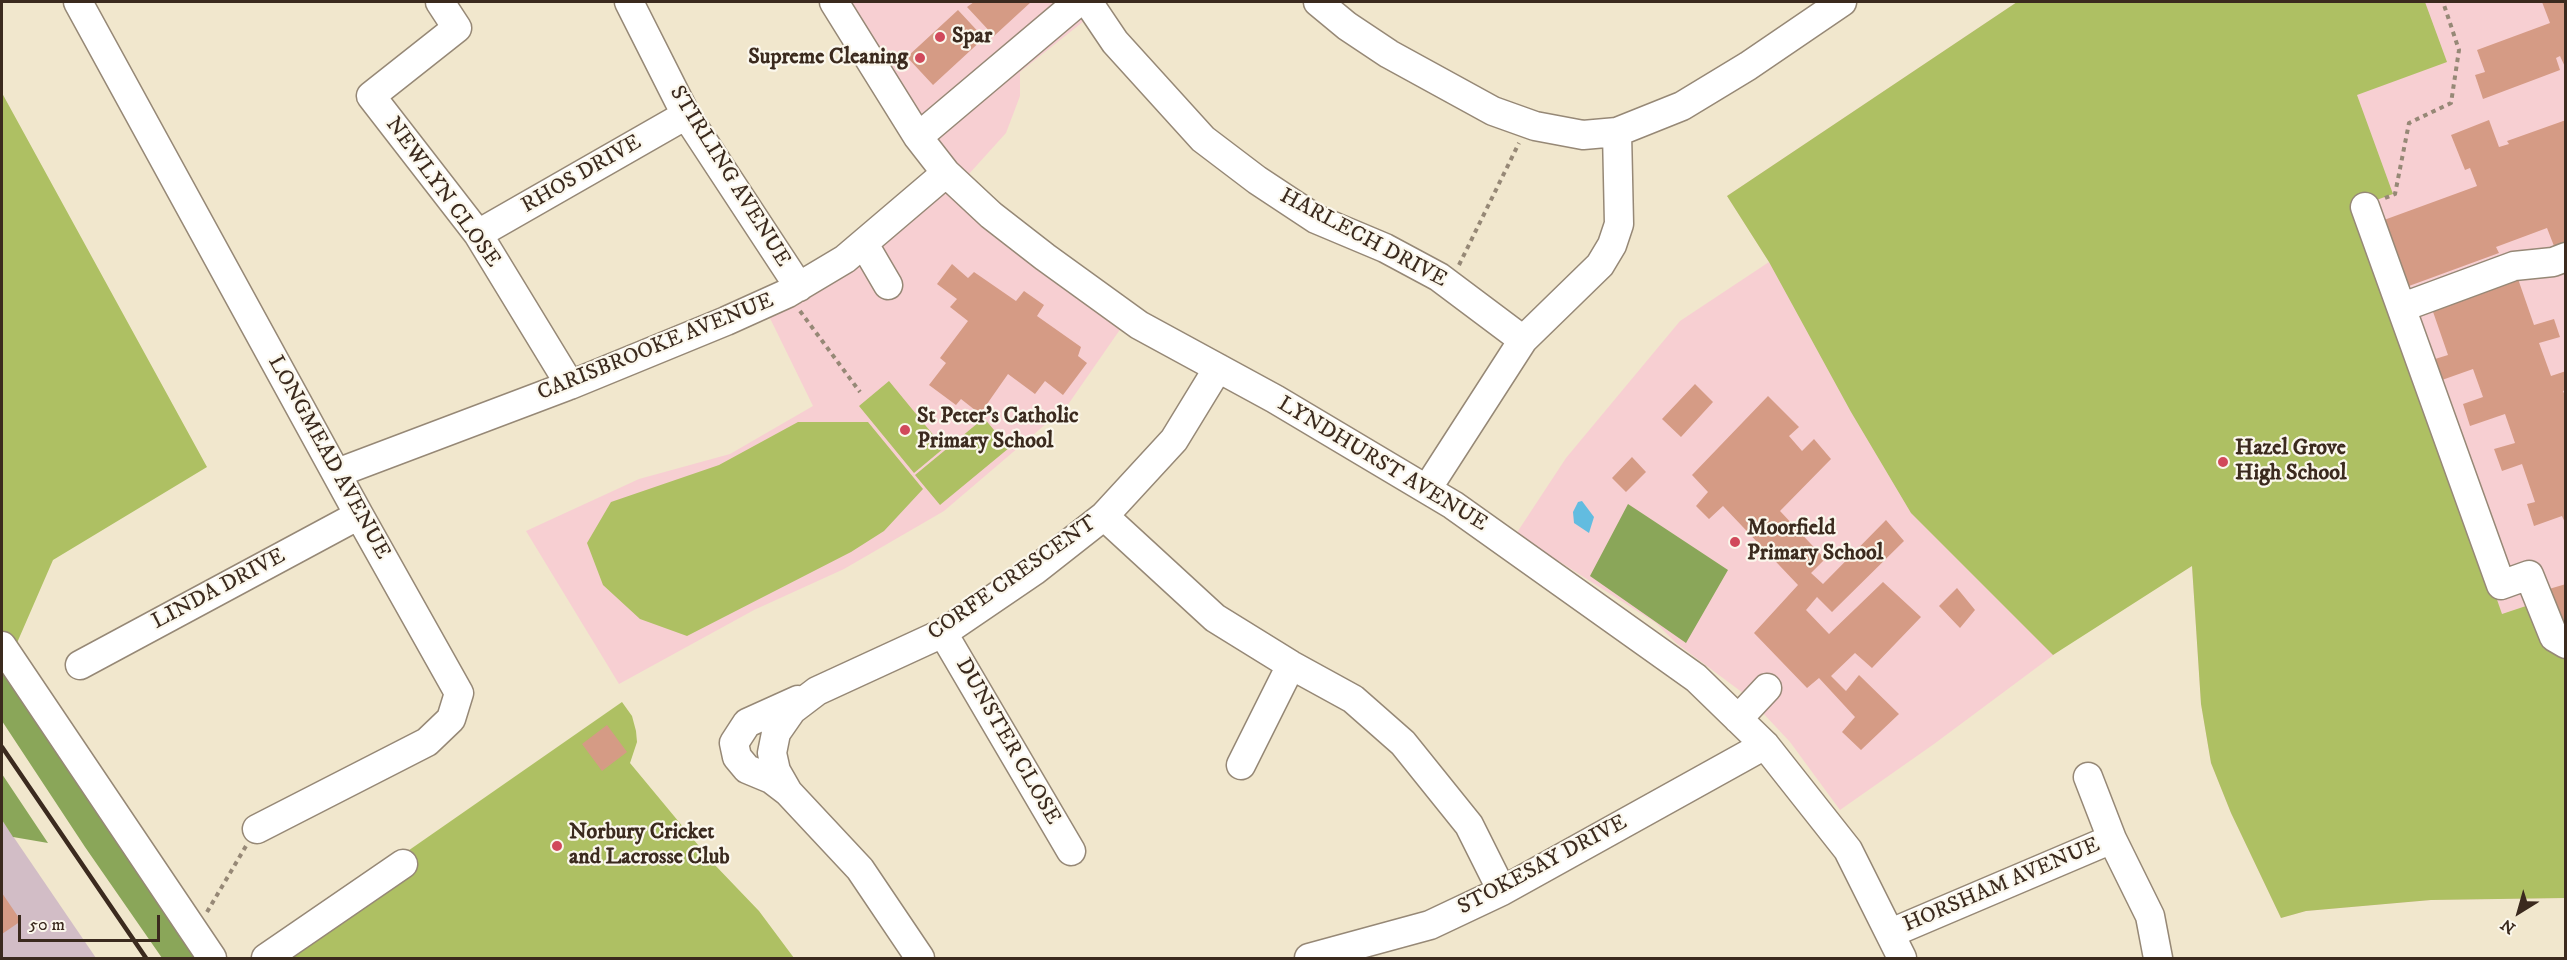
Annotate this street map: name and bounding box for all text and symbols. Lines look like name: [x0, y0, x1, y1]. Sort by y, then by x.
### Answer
place label: Spar: [952, 24, 992, 50]
marker: Spar: [933, 30, 947, 44]
place label: Supreme Cleaning: [748, 45, 908, 71]
marker: Supreme Cleaning: [913, 51, 927, 65]
street label: STIRLING AVENUE: [663, 82, 795, 272]
street label: NEWLYN CLOSE: [379, 113, 505, 273]
street label: RHOS DRIVE: [517, 130, 647, 220]
street label: HARLECH DRIVE: [1275, 184, 1451, 294]
street label: CARISBROOKE AVENUE: [534, 288, 778, 408]
street label: LONGMEAD AVENUE: [261, 352, 395, 564]
street label: LYNDHURST AVENUE: [1272, 392, 1492, 538]
place label: St Peter's Catholic Primary School: [917, 404, 1078, 456]
marker: St Peter's Catholic Primary School: [898, 423, 912, 437]
place label: Hazel Grove High School: [2235, 436, 2347, 488]
marker: Hazel Grove High School: [2216, 455, 2230, 469]
street label: CORFE CRESCENT: [924, 511, 1102, 647]
place label: Moorfield Primary School: [1747, 516, 1883, 568]
marker: Moorfield Primary School: [1728, 535, 1742, 549]
street label: LINDA DRIVE: [148, 544, 290, 636]
street label: DUNSTER CLOSE: [949, 654, 1065, 830]
street label: STOKESAY DRIVE: [1454, 810, 1632, 922]
place label: Norbury Cricket and Lacrosse Club: [569, 820, 730, 872]
street label: HORSHAM AVENUE: [1900, 833, 2104, 939]
marker: Norbury Cricket and Lacrosse Club: [550, 839, 564, 853]
north arrow: [2489, 882, 2549, 942]
scale bar: [21, 903, 164, 941]
text: 50 m: [29, 914, 65, 936]
text: N: [2497, 914, 2519, 938]

